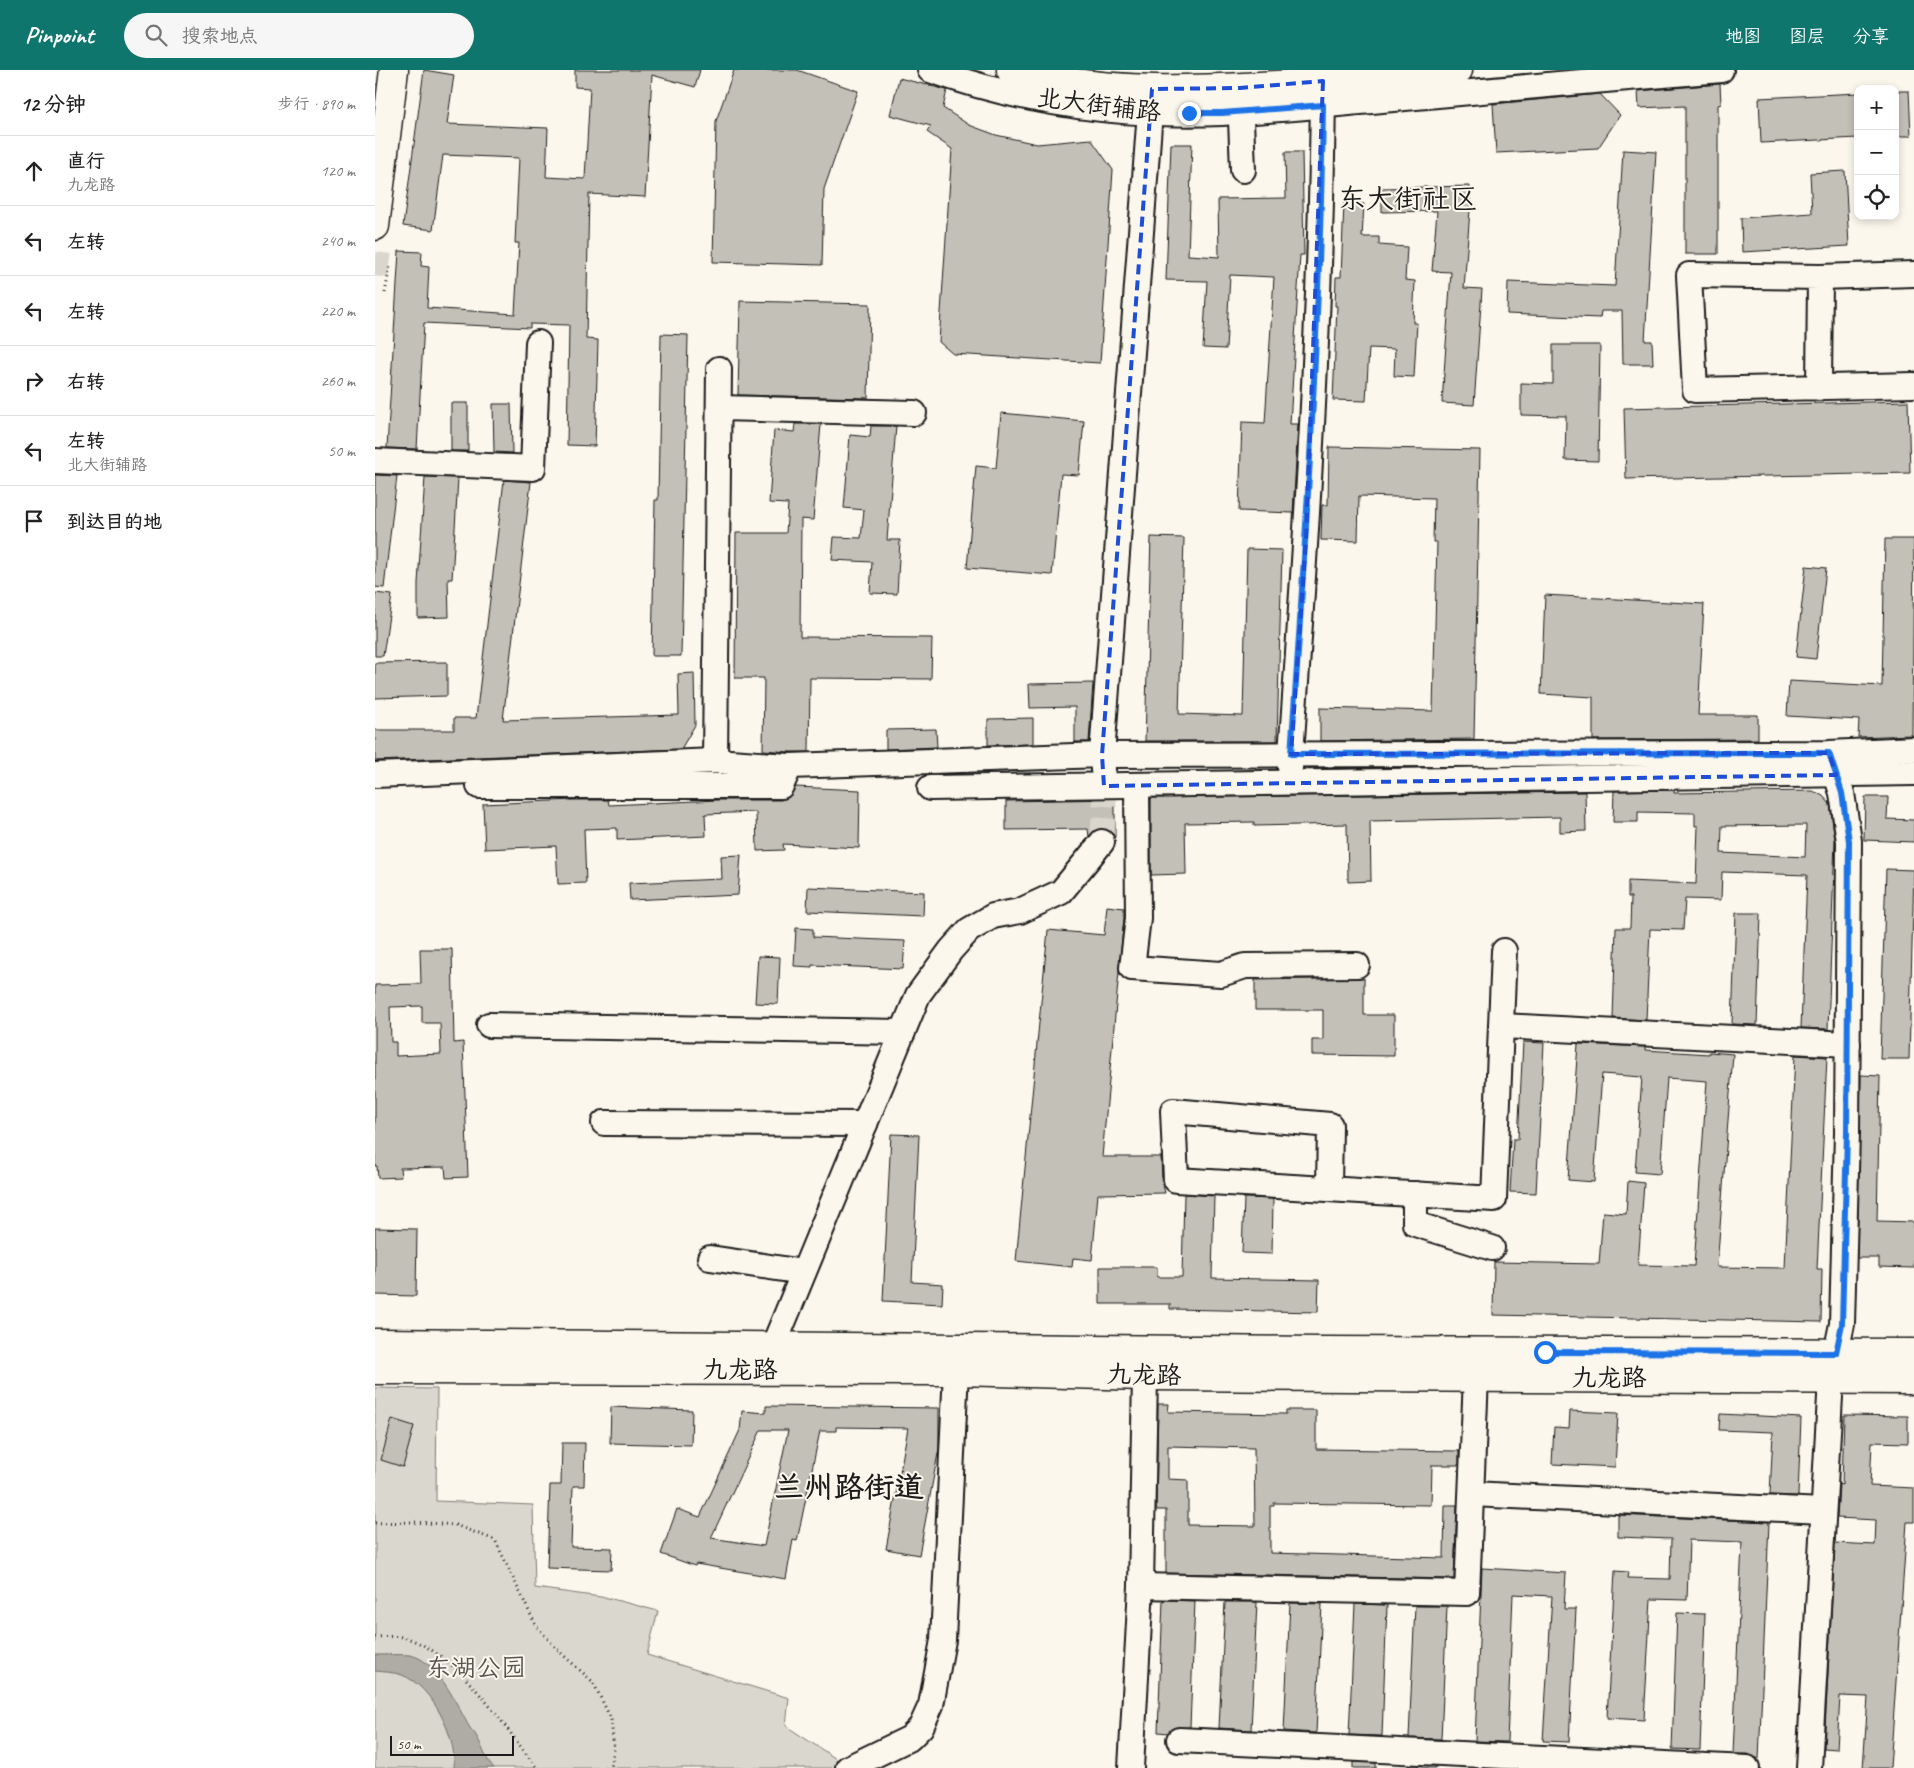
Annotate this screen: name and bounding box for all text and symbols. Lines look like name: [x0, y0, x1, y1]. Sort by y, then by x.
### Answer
search box: [124, 13, 474, 58]
text: Pinpoint: [25, 20, 94, 50]
icon: search: [142, 21, 170, 49]
text: 搜索地点: [182, 24, 258, 48]
text: 地图: [1725, 25, 1761, 47]
text: 图层: [1789, 25, 1825, 47]
text: 分享: [1853, 25, 1889, 47]
street label: 北大街辅路: [1035, 82, 1163, 128]
map controls: [1854, 85, 1899, 220]
button: +: [1854, 85, 1899, 130]
text: 12 分钟: [20, 91, 86, 117]
text: 步行 · 890 m: [278, 94, 355, 114]
route end: [1178, 102, 1201, 125]
button: −: [1854, 130, 1899, 175]
text: 直行: [67, 149, 105, 173]
icon: ahead: [20, 157, 48, 185]
text: 120 m: [321, 161, 355, 181]
text: 九龙路: [67, 175, 115, 195]
button: locate: [1854, 175, 1899, 220]
district label: 东大街社区: [1338, 181, 1478, 216]
icon: left: [20, 227, 48, 255]
text: 左转: [67, 230, 105, 254]
text: 240 m: [321, 231, 355, 251]
icon: left: [20, 297, 48, 325]
text: 左转: [67, 300, 105, 324]
text: 220 m: [321, 301, 355, 321]
icon: right: [20, 367, 48, 395]
text: 右转: [67, 370, 105, 394]
text: 260 m: [321, 371, 355, 391]
text: 左转: [67, 429, 105, 453]
icon: left: [20, 437, 48, 465]
text: 50 m: [328, 441, 355, 461]
text: 北大街辅路: [67, 455, 147, 475]
icon: arrive: [20, 507, 48, 535]
text: 到达目的地: [67, 510, 162, 534]
route start: [1534, 1341, 1557, 1364]
street label: 九龙路: [702, 1354, 778, 1386]
street label: 九龙路: [1106, 1358, 1182, 1392]
street label: 九龙路: [1571, 1362, 1647, 1394]
district label: 兰州路街道: [774, 1468, 924, 1506]
park label: 东湖公园: [426, 1652, 526, 1684]
scale bar: [390, 1733, 514, 1756]
text: 50 m: [397, 1736, 421, 1753]

